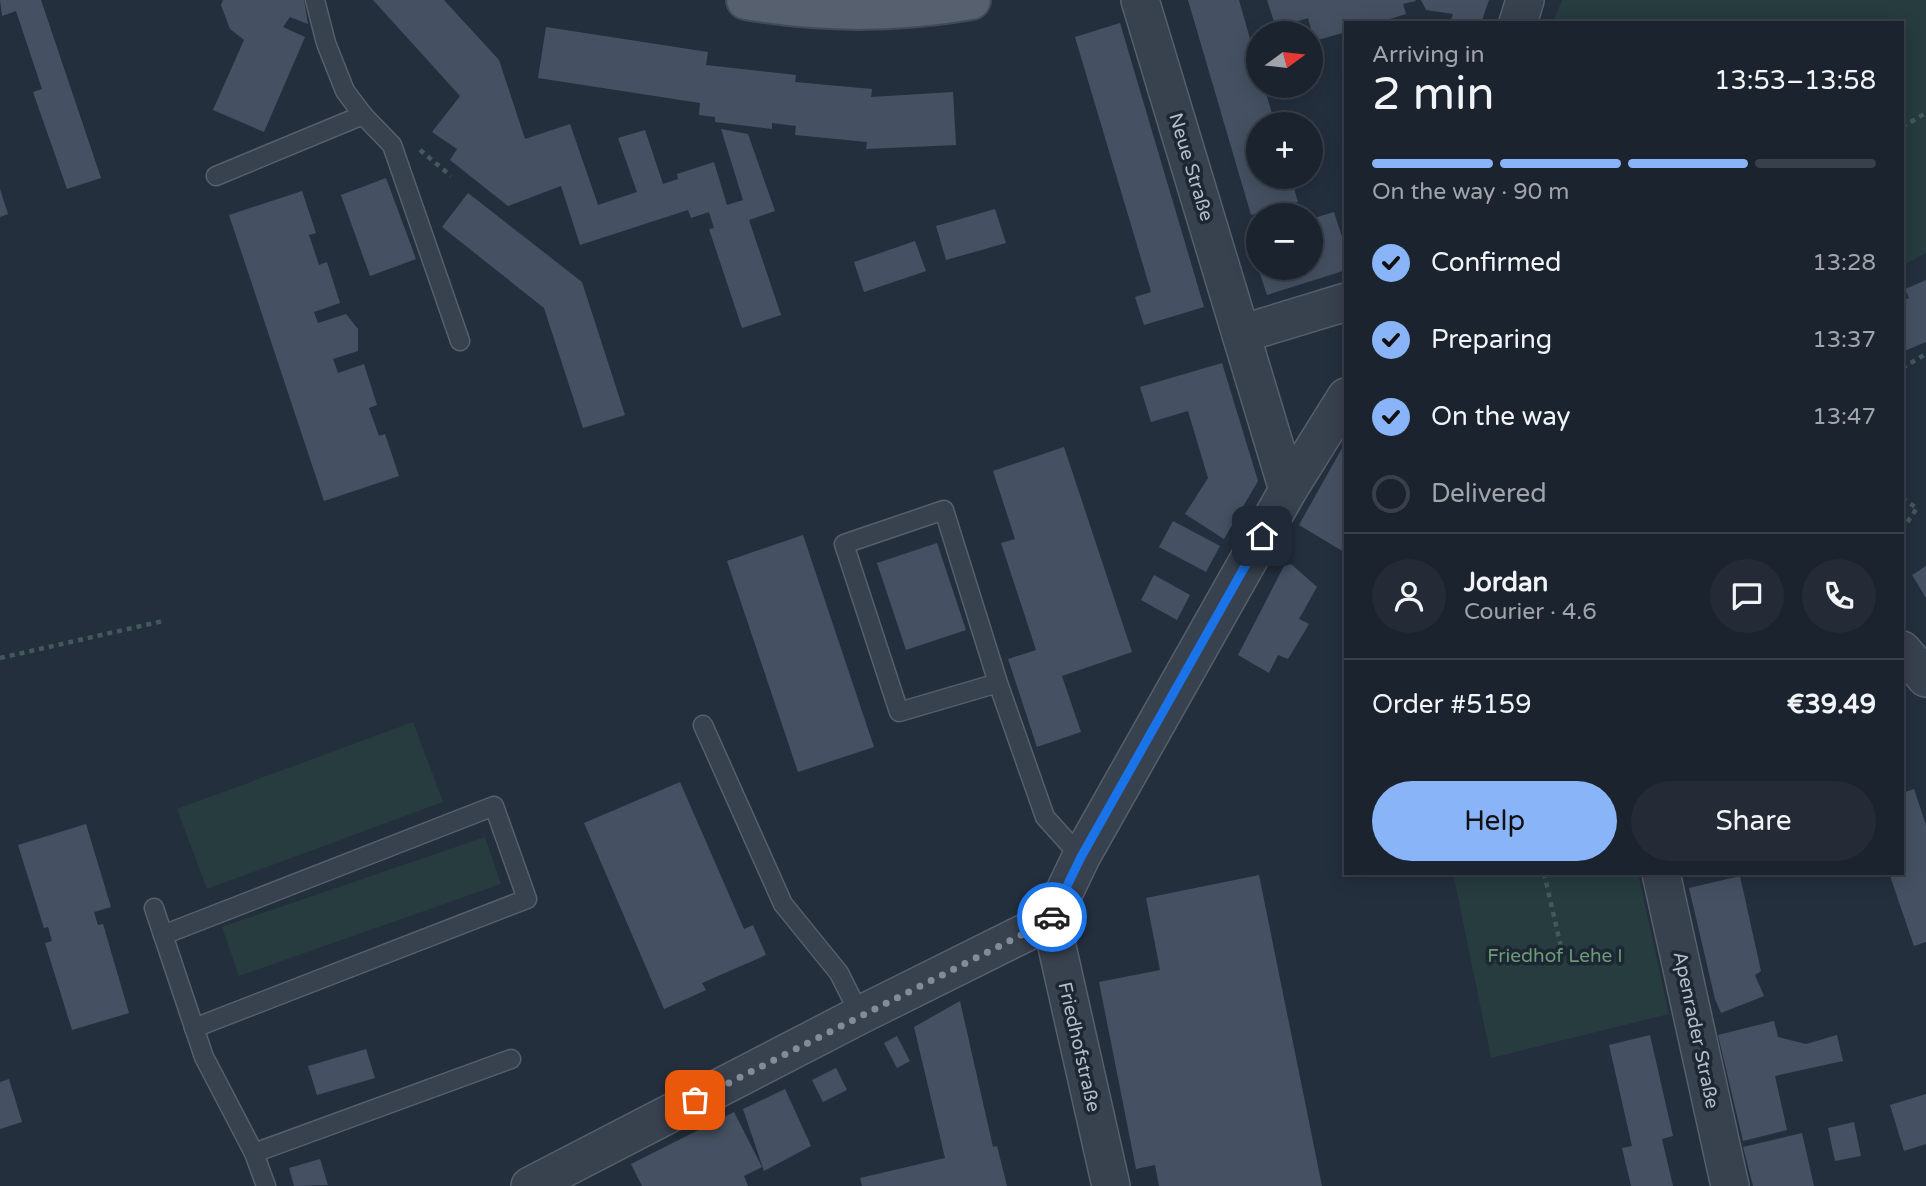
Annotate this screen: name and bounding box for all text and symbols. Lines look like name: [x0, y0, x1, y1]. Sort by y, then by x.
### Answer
north arrow: [1246, 21, 1323, 98]
map controls: [1246, 21, 1323, 280]
text: Arriving in: [1372, 41, 1485, 69]
text: 13:53–13:58: [1714, 65, 1876, 96]
text: 2 min: [1372, 67, 1495, 122]
street label: Neue Straße: [1164, 110, 1218, 224]
button: +: [1246, 112, 1323, 189]
text: On the way · 90 m: [1372, 178, 1569, 206]
button: −: [1246, 203, 1323, 280]
icon: check: [1372, 244, 1410, 282]
text: Confirmed: [1431, 247, 1561, 278]
text: 13:28: [1812, 249, 1876, 277]
icon: check: [1372, 321, 1410, 359]
text: Preparing: [1431, 324, 1552, 355]
text: 13:37: [1812, 326, 1876, 354]
icon: check: [1372, 398, 1410, 436]
text: On the way: [1431, 401, 1571, 432]
text: 13:47: [1812, 403, 1876, 431]
text: Delivered: [1431, 478, 1547, 509]
pin: [1232, 506, 1292, 566]
icon: home: [1243, 517, 1281, 555]
button: person: [1372, 559, 1446, 633]
button: chat: [1710, 559, 1784, 633]
button: phone: [1802, 559, 1876, 633]
text: Jordan: [1464, 567, 1548, 598]
text: Courier · 4.6: [1464, 598, 1597, 626]
text: Order #5159: [1372, 689, 1532, 720]
text: €39.49: [1787, 689, 1876, 720]
button: Help: [1372, 781, 1617, 861]
button: Share: [1631, 781, 1876, 861]
courier: [1017, 882, 1087, 952]
icon: car: [1033, 898, 1071, 936]
park label: Friedhof Lehe I: [1487, 945, 1623, 967]
street label: Apenrader Straße: [1669, 949, 1723, 1111]
street label: Friedhofstraße: [1053, 980, 1105, 1114]
pin: [665, 1070, 725, 1130]
icon: bag: [676, 1081, 714, 1119]

